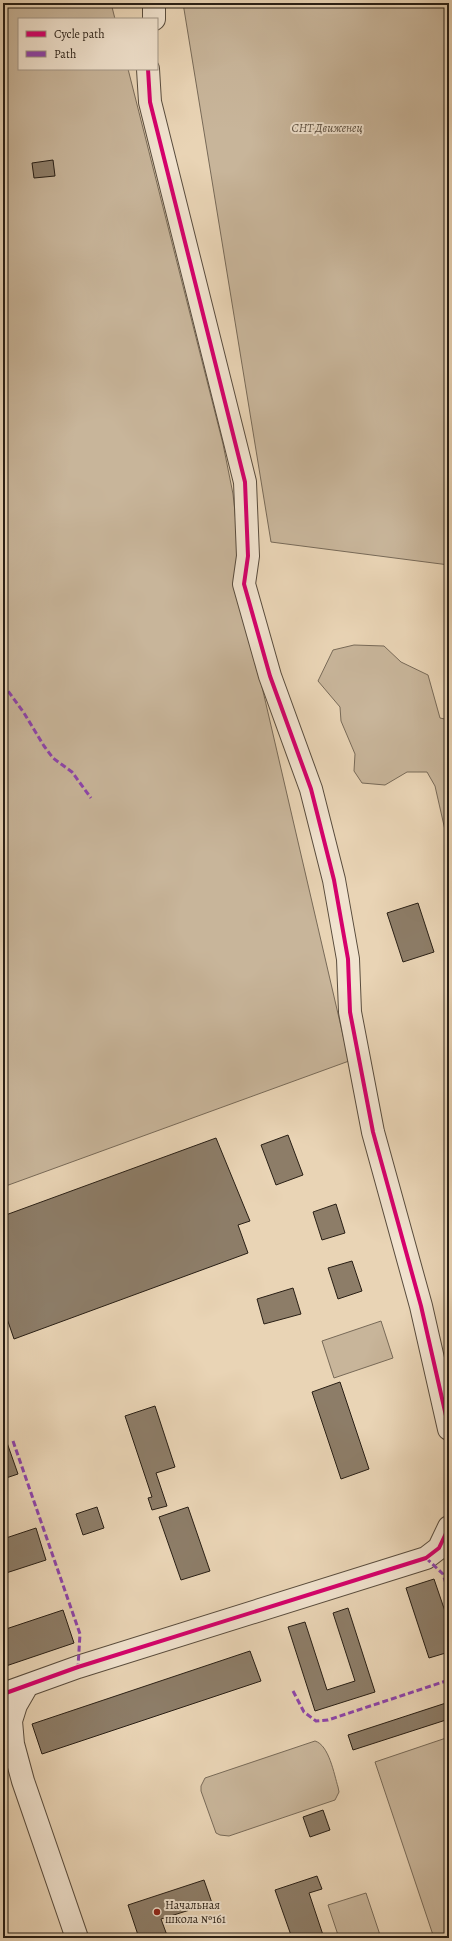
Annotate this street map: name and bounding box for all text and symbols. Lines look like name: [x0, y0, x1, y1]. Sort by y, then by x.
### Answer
legend: [18, 18, 158, 70]
text: Cycle path: [54, 26, 105, 42]
text: Path: [54, 46, 77, 62]
park label: СНТ Движенец: [291, 120, 363, 136]
place label: Начальная школа №161: [165, 1897, 226, 1927]
marker: Начальная школа №161: [152, 1907, 162, 1917]

